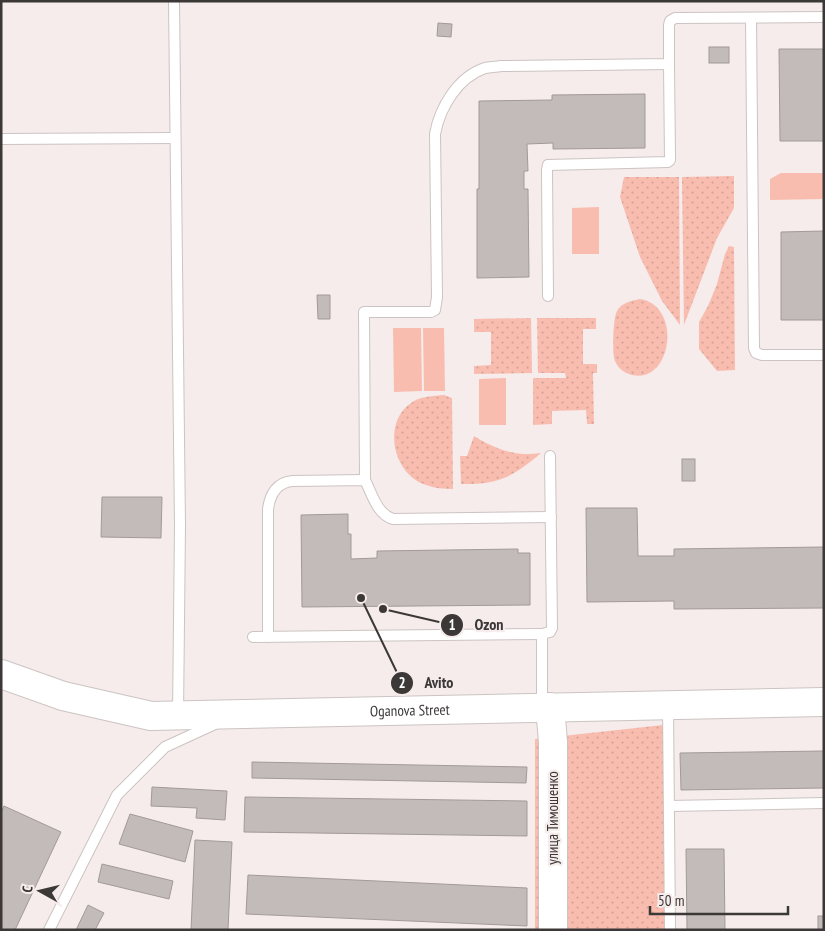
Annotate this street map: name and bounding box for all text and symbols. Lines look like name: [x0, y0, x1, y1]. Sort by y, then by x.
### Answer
callout: Ozon: [440, 609, 514, 640]
text: Ozon: [475, 614, 503, 634]
text: 1: [448, 615, 456, 634]
callout: Avito: [390, 667, 464, 698]
text: Avito: [423, 672, 454, 692]
text: 2: [398, 673, 406, 692]
street label: Oganova Street: [370, 700, 450, 720]
street label: улица Тимошенко: [543, 771, 562, 865]
north arrow: [15, 866, 65, 916]
text: С: [18, 884, 37, 894]
scale bar: [650, 884, 788, 916]
text: 50 m: [658, 891, 684, 910]

